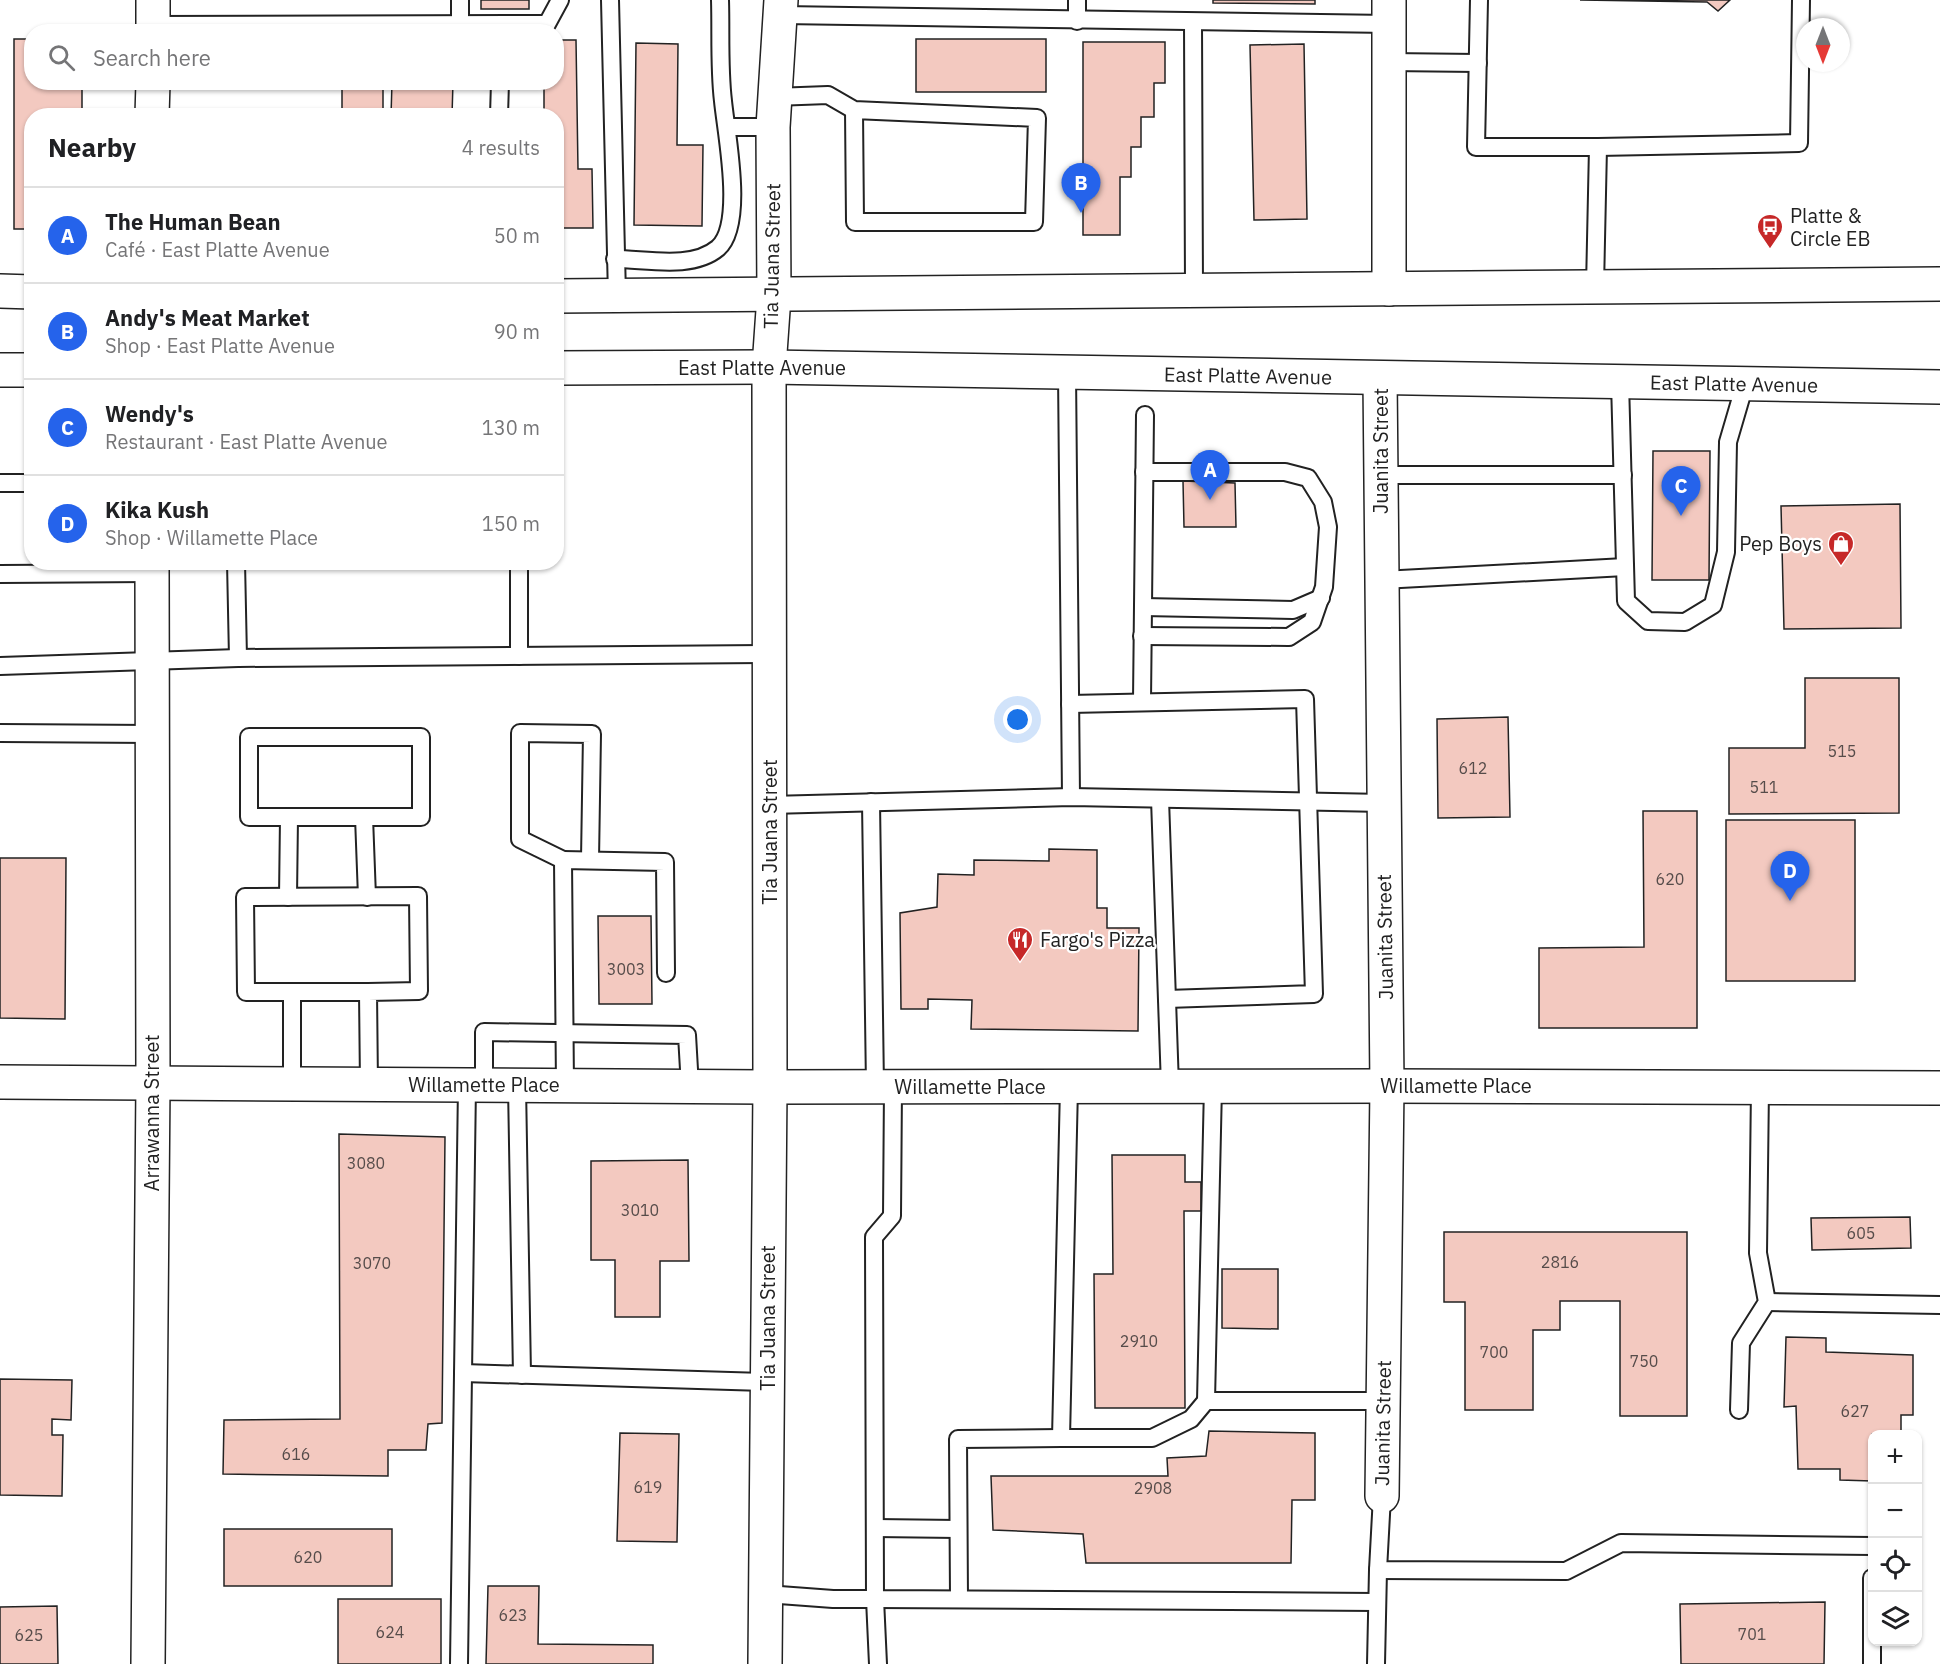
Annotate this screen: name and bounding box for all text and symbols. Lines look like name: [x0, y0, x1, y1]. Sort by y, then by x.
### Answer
north arrow: [1796, 18, 1850, 72]
search box: [24, 24, 564, 90]
icon: search: [45, 41, 78, 74]
text: Search here: [93, 43, 211, 72]
text: Nearby: [48, 130, 136, 164]
text: 4 results: [462, 134, 540, 161]
pin: B: [1062, 164, 1100, 213]
street label: Tia Juana Street: [757, 183, 786, 329]
place label: Platte & Circle EB: [1790, 202, 1871, 252]
text: The Human Bean: [105, 207, 281, 236]
bus stop icon: Platte & Circle EB: [1755, 212, 1785, 250]
text: A: [61, 222, 74, 249]
text: 50 m: [494, 222, 540, 249]
text: Café · East Platte Avenue: [105, 236, 330, 263]
text: Andy's Meat Market: [105, 303, 310, 332]
text: B: [61, 318, 74, 345]
text: 90 m: [494, 318, 540, 345]
text: Shop · East Platte Avenue: [105, 332, 335, 359]
street label: East Platte Avenue: [678, 354, 846, 381]
street label: East Platte Avenue: [1164, 361, 1332, 390]
street label: East Platte Avenue: [1650, 369, 1818, 398]
street label: Juanita Street: [1367, 388, 1394, 514]
text: Wendy's: [105, 399, 194, 428]
text: C: [61, 414, 74, 441]
text: 130 m: [482, 414, 540, 441]
text: Restaurant · East Platte Avenue: [105, 428, 388, 455]
pin: A: [1190, 450, 1230, 500]
pin: C: [1662, 466, 1700, 516]
text: Kika Kush: [105, 495, 209, 524]
text: D: [61, 510, 74, 537]
text: 150 m: [482, 510, 540, 537]
text: Shop · Willamette Place: [105, 524, 318, 551]
shop icon: Pep Boys: [1826, 529, 1856, 567]
place label: Pep Boys: [1739, 530, 1822, 557]
your location: [1003, 705, 1032, 734]
house number: 515: [1828, 741, 1856, 761]
house number: 612: [1459, 758, 1487, 778]
street label: Tia Juana Street: [756, 759, 783, 905]
house number: 511: [1750, 777, 1778, 797]
pin: D: [1770, 852, 1810, 901]
house number: 620: [1656, 869, 1684, 889]
street label: Juanita Street: [1370, 874, 1399, 1000]
restaurant icon: Fargo's Pizza: [1005, 925, 1035, 963]
place label: Fargo's Pizza: [1040, 926, 1155, 953]
house number: 3003: [607, 959, 645, 979]
street label: Arrawanna Street: [138, 1035, 165, 1191]
street label: Willamette Place: [408, 1071, 560, 1098]
street label: Willamette Place: [1380, 1072, 1532, 1099]
street label: Willamette Place: [894, 1073, 1046, 1100]
house number: 3080: [347, 1153, 385, 1173]
house number: 3010: [621, 1200, 659, 1220]
house number: 605: [1847, 1223, 1875, 1243]
street label: Tia Juana Street: [754, 1245, 781, 1391]
house number: 2816: [1541, 1252, 1579, 1272]
house number: 3070: [353, 1253, 391, 1273]
house number: 2910: [1120, 1331, 1158, 1351]
house number: 700: [1480, 1342, 1508, 1362]
house number: 750: [1630, 1351, 1658, 1371]
street label: Juanita Street: [1368, 1360, 1397, 1486]
house number: 627: [1841, 1401, 1869, 1421]
map controls: [1868, 1430, 1922, 1646]
button: +: [1868, 1430, 1922, 1484]
house number: 616: [282, 1444, 310, 1464]
house number: 619: [634, 1477, 662, 1497]
house number: 2908: [1134, 1478, 1172, 1498]
button: −: [1868, 1484, 1922, 1538]
button: locate: [1868, 1538, 1922, 1592]
house number: 620: [294, 1547, 322, 1567]
button: layers: [1868, 1592, 1922, 1646]
house number: 623: [499, 1605, 527, 1625]
house number: 624: [376, 1622, 404, 1642]
house number: 701: [1738, 1624, 1766, 1644]
house number: 625: [15, 1625, 43, 1645]

